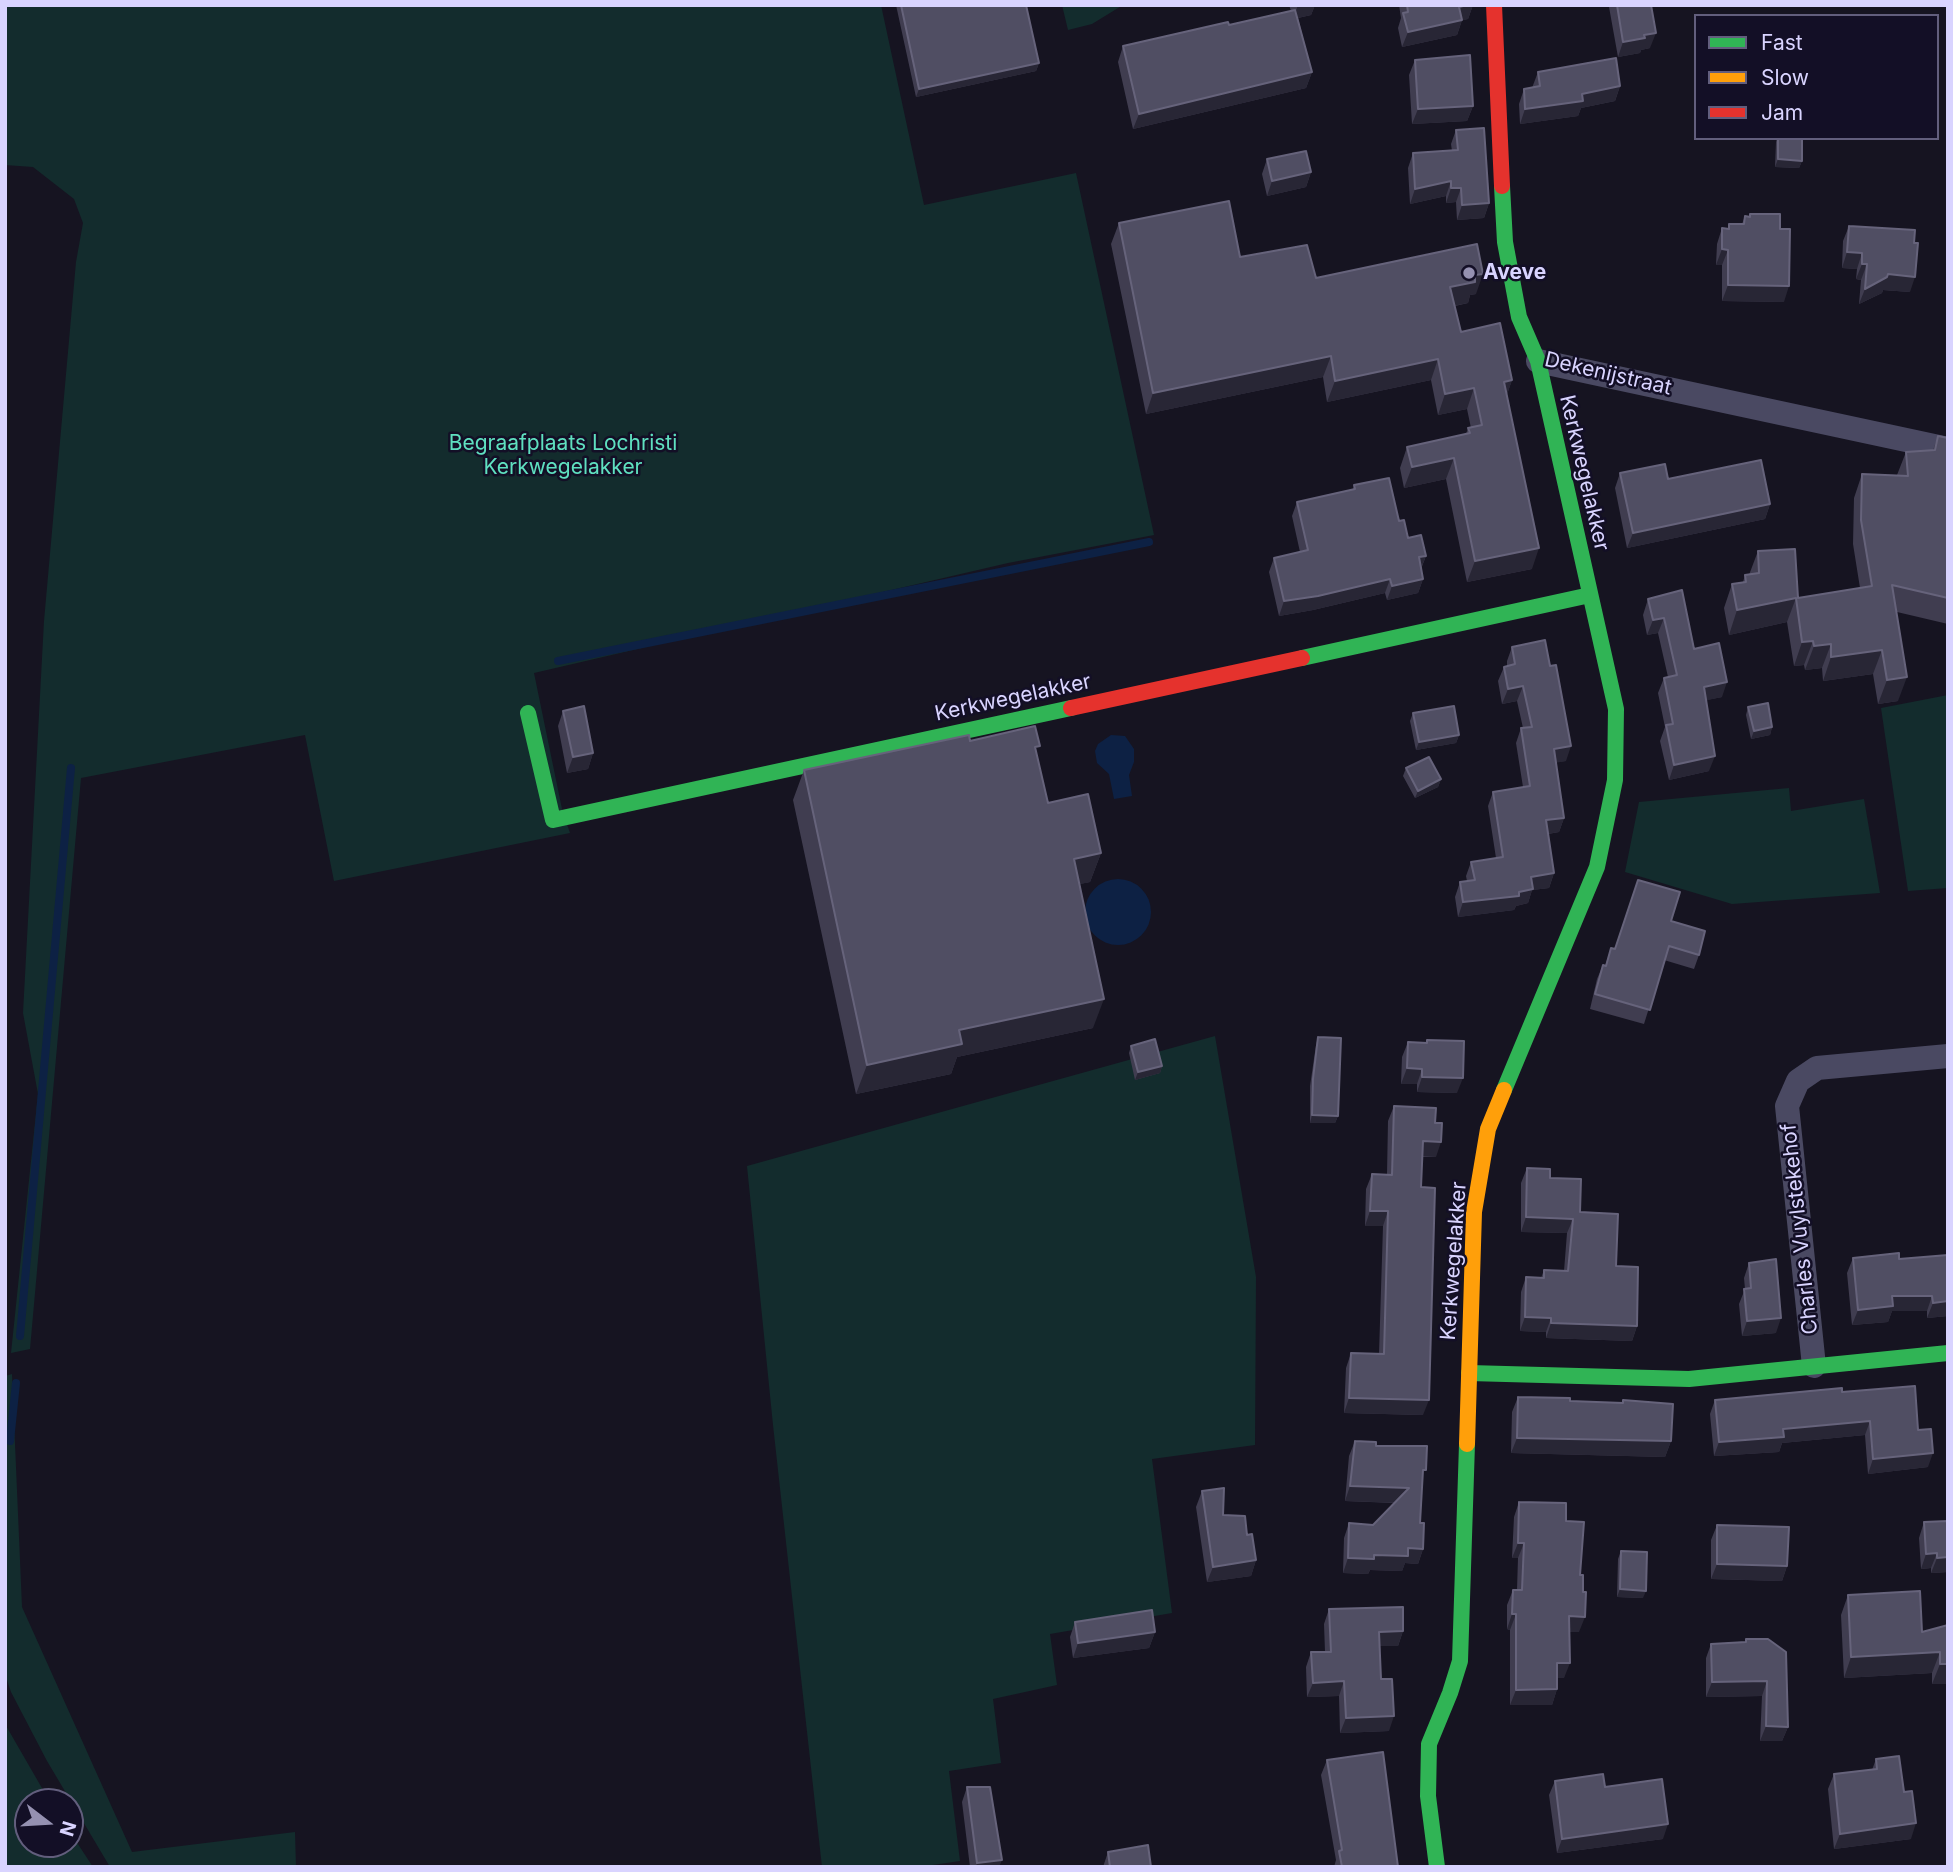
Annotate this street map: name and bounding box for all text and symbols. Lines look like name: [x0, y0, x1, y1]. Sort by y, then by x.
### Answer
legend: [1694, 14, 1939, 140]
text: Fast: [1761, 30, 1803, 55]
text: Slow: [1761, 65, 1809, 90]
text: Jam: [1761, 100, 1803, 125]
place label: Aveve: [1483, 260, 1546, 286]
marker: Aveve: [1461, 265, 1477, 281]
street label: Dekenijstraat: [1542, 347, 1674, 401]
street label: Kerkwegelakker: [1554, 393, 1614, 553]
park label: Begraafplaats Lochristi Kerkwegelakker: [449, 431, 677, 481]
street label: Kerkwegelakker: [933, 669, 1093, 727]
street label: Charles Vuylstekehof: [1776, 1122, 1824, 1336]
street label: Kerkwegelakker: [1436, 1181, 1472, 1341]
north arrow: [14, 1788, 84, 1858]
text: N: [55, 1818, 81, 1839]

